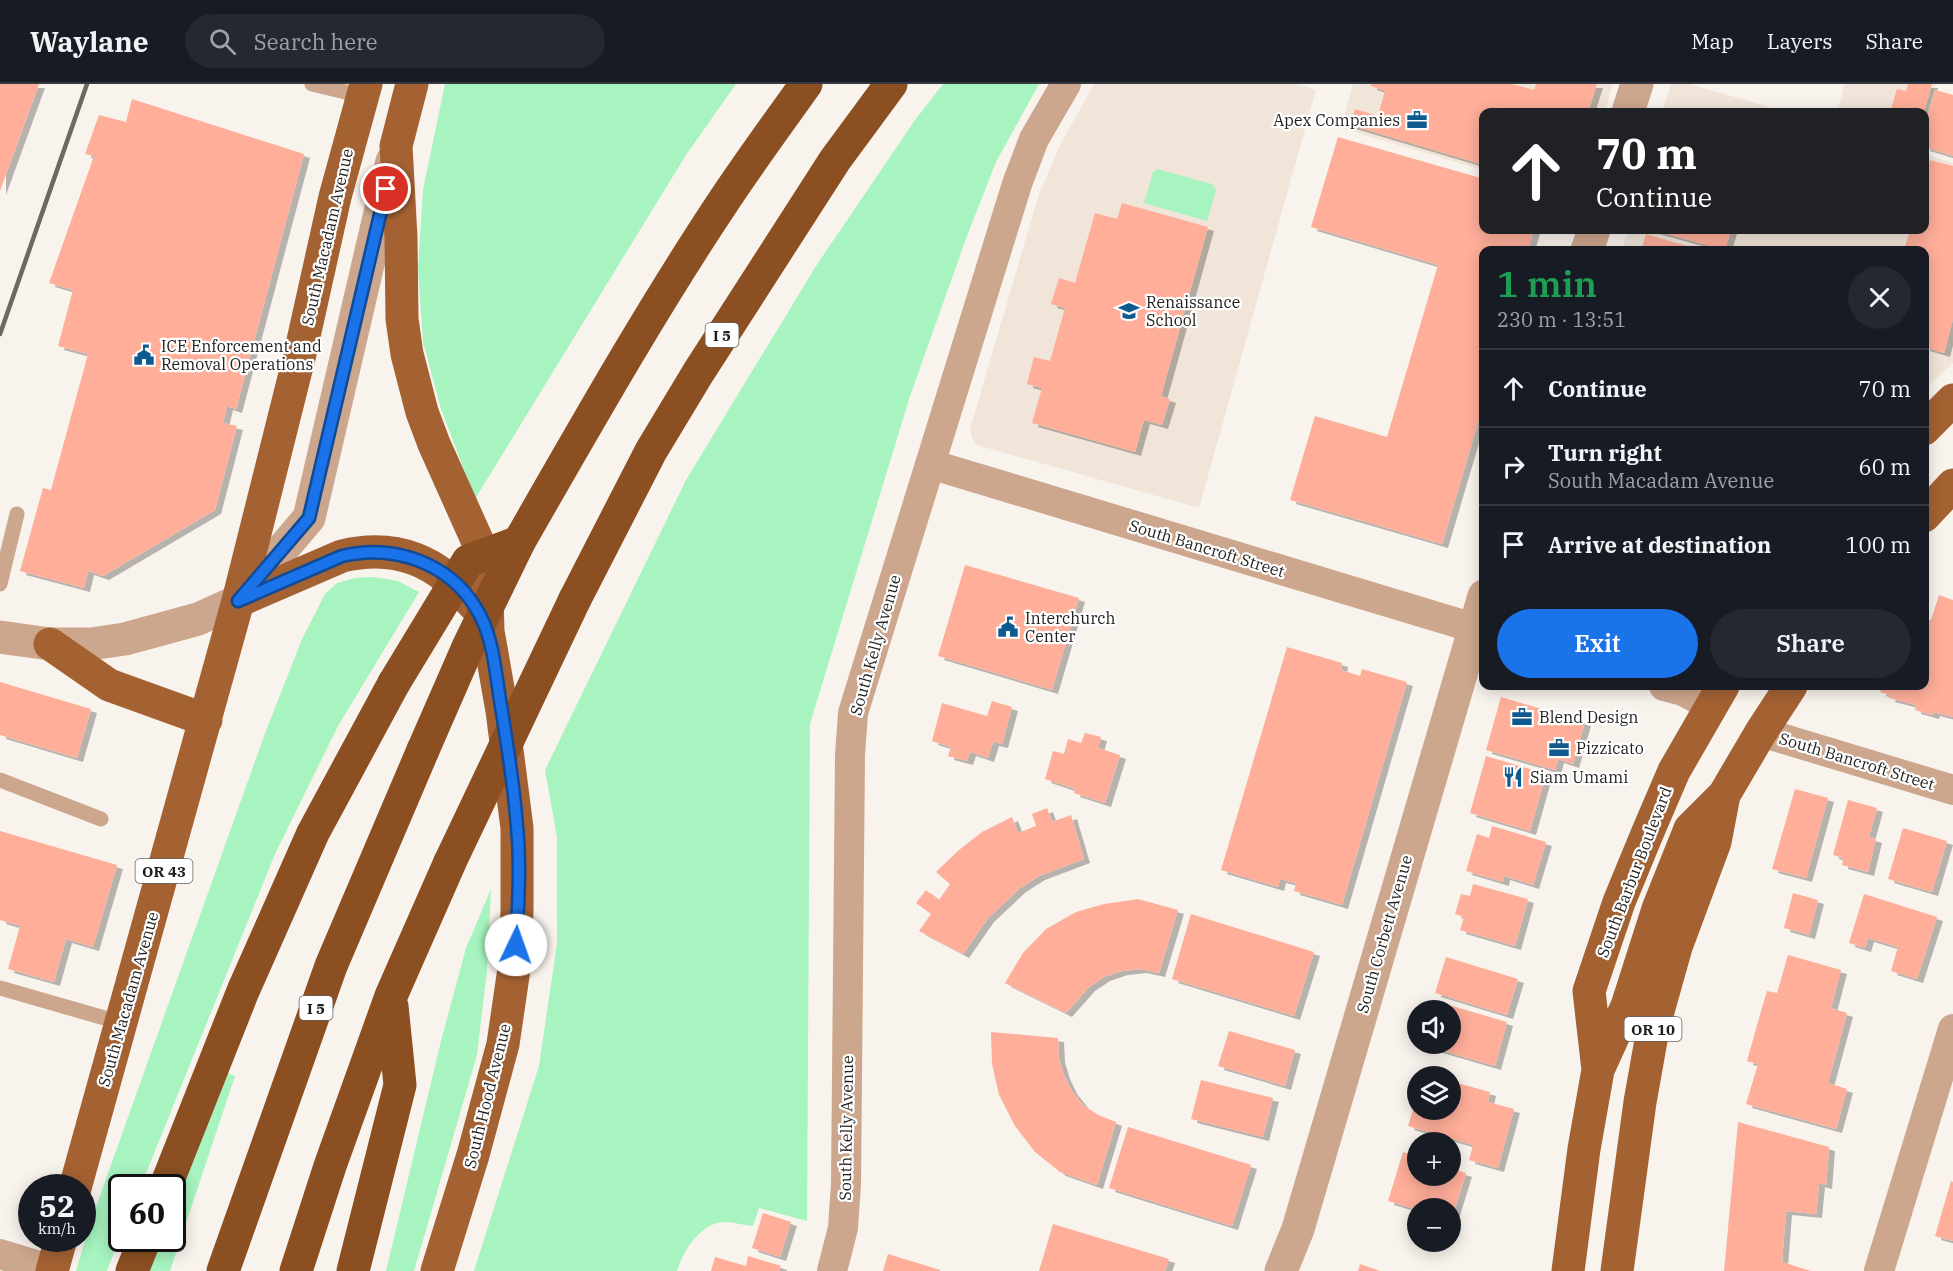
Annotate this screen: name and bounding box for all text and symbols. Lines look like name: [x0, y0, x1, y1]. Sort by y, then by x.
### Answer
search box: [185, 14, 605, 68]
text: Waylane: [30, 23, 149, 60]
icon: search: [206, 25, 239, 58]
text: Search here: [254, 27, 378, 56]
text: Map: [1691, 27, 1734, 55]
text: Layers: [1767, 27, 1833, 55]
text: Share: [1866, 27, 1923, 55]
office icon: Apex Companies: [1405, 108, 1429, 132]
place label: Apex Companies: [1273, 110, 1400, 130]
text: 70 m: [1596, 126, 1697, 181]
icon: ahead: [1497, 132, 1575, 210]
street label: South Macadam Avenue: [297, 147, 357, 327]
pin: [360, 163, 411, 214]
icon: arrive: [369, 172, 402, 205]
text: Continue: [1596, 179, 1712, 214]
text: 1 min: [1497, 260, 1597, 307]
button: close: [1848, 266, 1911, 329]
place label: Renaissance School: [1146, 292, 1240, 330]
school or university icon: Renaissance School: [1117, 299, 1141, 323]
text: 230 m · 13:51: [1497, 306, 1626, 333]
road number: I 5: [706, 323, 738, 347]
place label: ICE Enforcement and Removal Operations: [161, 336, 322, 374]
public building icon: ICE Enforcement and Removal Operations: [132, 343, 156, 367]
icon: ahead: [1497, 372, 1530, 405]
text: Continue: [1548, 374, 1647, 403]
text: 70 m: [1859, 374, 1911, 403]
text: Turn right: [1548, 438, 1662, 467]
icon: right: [1497, 450, 1530, 483]
text: 60 m: [1859, 452, 1911, 481]
text: South Macadam Avenue: [1548, 467, 1774, 494]
street label: South Bancroft Street: [1127, 515, 1287, 581]
icon: arrive: [1497, 528, 1530, 561]
text: Arrive at destination: [1548, 530, 1771, 559]
text: 100 m: [1845, 530, 1911, 559]
street label: South Kelly Avenue: [845, 572, 905, 718]
place label: Interchurch Center: [1025, 608, 1116, 646]
button: Exit: [1497, 609, 1698, 678]
button: Share: [1710, 609, 1911, 678]
public building icon: Interchurch Center: [996, 615, 1020, 639]
office icon: Blend Design: [1510, 705, 1534, 729]
place label: Blend Design: [1539, 707, 1638, 727]
street label: South Bancroft Street: [1777, 728, 1937, 794]
office icon: Pizzicato: [1547, 736, 1571, 760]
place label: Pizzicato: [1576, 738, 1644, 758]
restaurant icon: Siam Umami: [1501, 765, 1525, 789]
place label: Siam Umami: [1530, 767, 1628, 787]
street label: South Barbur Boulevard: [1592, 783, 1676, 960]
street label: South Corbett Avenue: [1352, 853, 1416, 1015]
road number: OR 43: [136, 859, 192, 883]
street label: South Macadam Avenue: [93, 909, 163, 1089]
position arrow: [484, 913, 548, 977]
road number: I 5: [300, 996, 332, 1020]
map controls: [1407, 1000, 1461, 1252]
button: sound: [1407, 1000, 1461, 1054]
road number: OR 10: [1624, 1017, 1682, 1041]
street label: South Hood Avenue: [459, 1022, 515, 1170]
street label: South Kelly Avenue: [835, 1055, 857, 1201]
button: layers: [1407, 1066, 1461, 1120]
button: +: [1407, 1132, 1461, 1186]
speed limit sign: 60: [108, 1174, 186, 1252]
text: 52: [39, 1186, 75, 1225]
button: −: [1407, 1198, 1461, 1252]
text: km/h: [38, 1219, 76, 1238]

